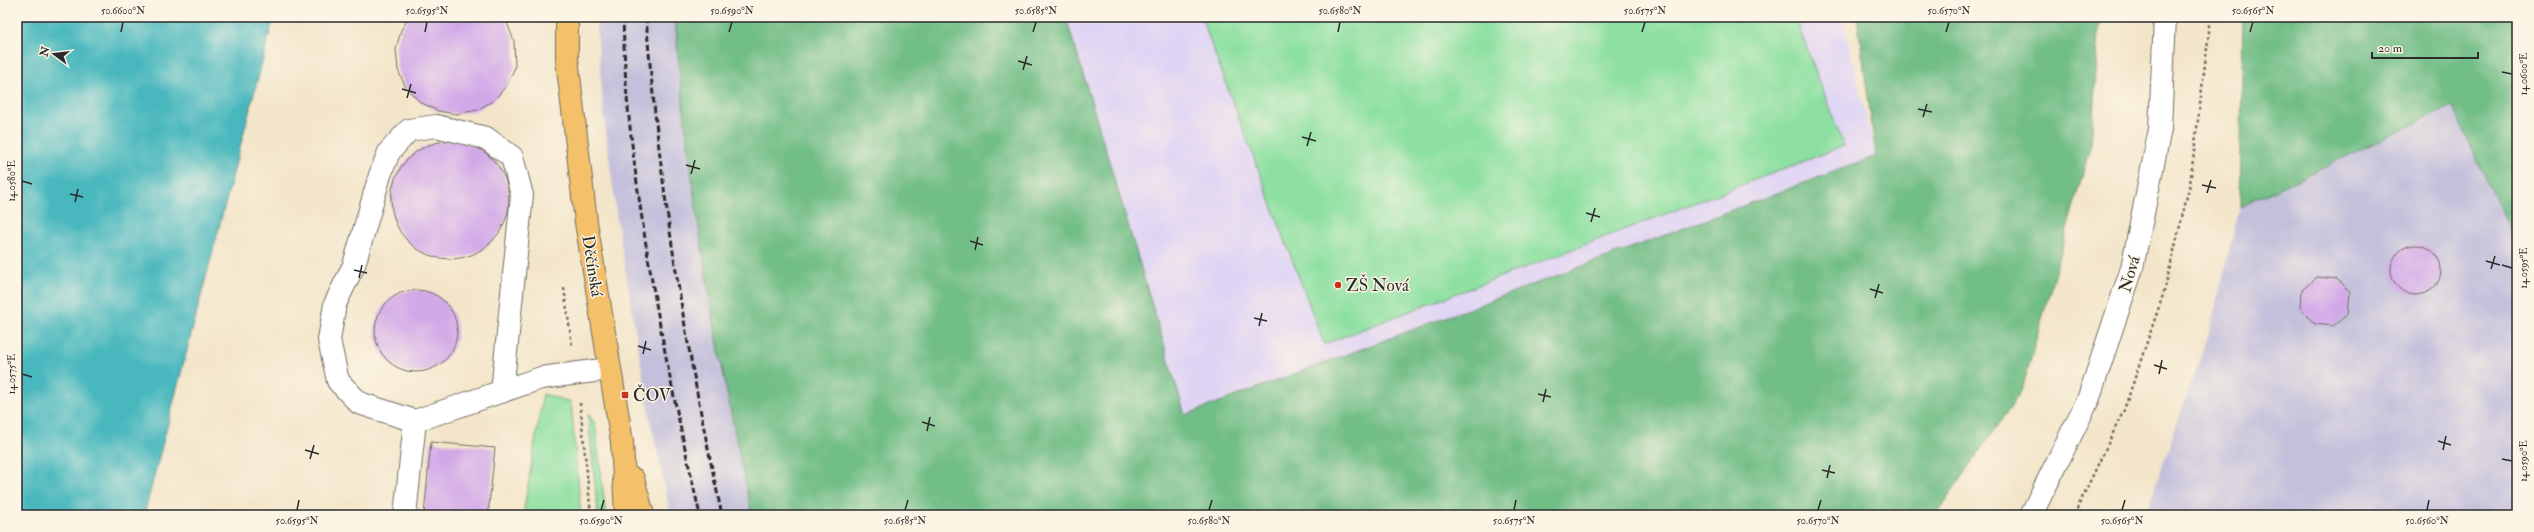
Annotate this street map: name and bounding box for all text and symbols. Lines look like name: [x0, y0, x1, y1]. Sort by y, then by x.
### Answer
text: 50.6600°N: [101, 5, 145, 17]
text: 50.6595°N: [406, 5, 448, 17]
text: 50.6590°N: [710, 5, 754, 17]
text: 50.6585°N: [1015, 5, 1057, 17]
text: 50.6580°N: [1318, 5, 1362, 17]
text: 50.6575°N: [1624, 5, 1666, 17]
text: 50.6570°N: [1928, 5, 1971, 17]
text: 50.6565°N: [2232, 5, 2274, 17]
north arrow: [34, 34, 74, 74]
scale bar: [2372, 34, 2478, 60]
text: 20 m: [2378, 41, 2403, 56]
text: N: [37, 44, 53, 59]
text: 14.0600°E: [2518, 53, 2530, 95]
text: 14.0580°E: [6, 160, 18, 202]
street label: Děčínská: [577, 234, 608, 299]
text: 14.0595°E: [2518, 248, 2530, 288]
street label: Nová: [2114, 252, 2145, 295]
place label: ZŠ Nová: [1346, 273, 1410, 296]
marker: ZŠ Nová: [1333, 280, 1343, 290]
text: 14.0575°E: [6, 354, 18, 394]
place label: ČOV: [633, 384, 672, 406]
marker: ČOV: [620, 390, 630, 400]
text: 14.0590°E: [2518, 440, 2530, 482]
text: 50.6595°N: [276, 515, 318, 527]
text: 50.6590°N: [579, 515, 623, 527]
text: 50.6585°N: [884, 515, 926, 527]
text: 50.6580°N: [1187, 515, 1231, 527]
text: 50.6575°N: [1493, 515, 1535, 527]
text: 50.6570°N: [1797, 515, 1840, 527]
text: 50.6565°N: [2101, 515, 2143, 527]
text: 50.6560°N: [2405, 515, 2449, 527]

